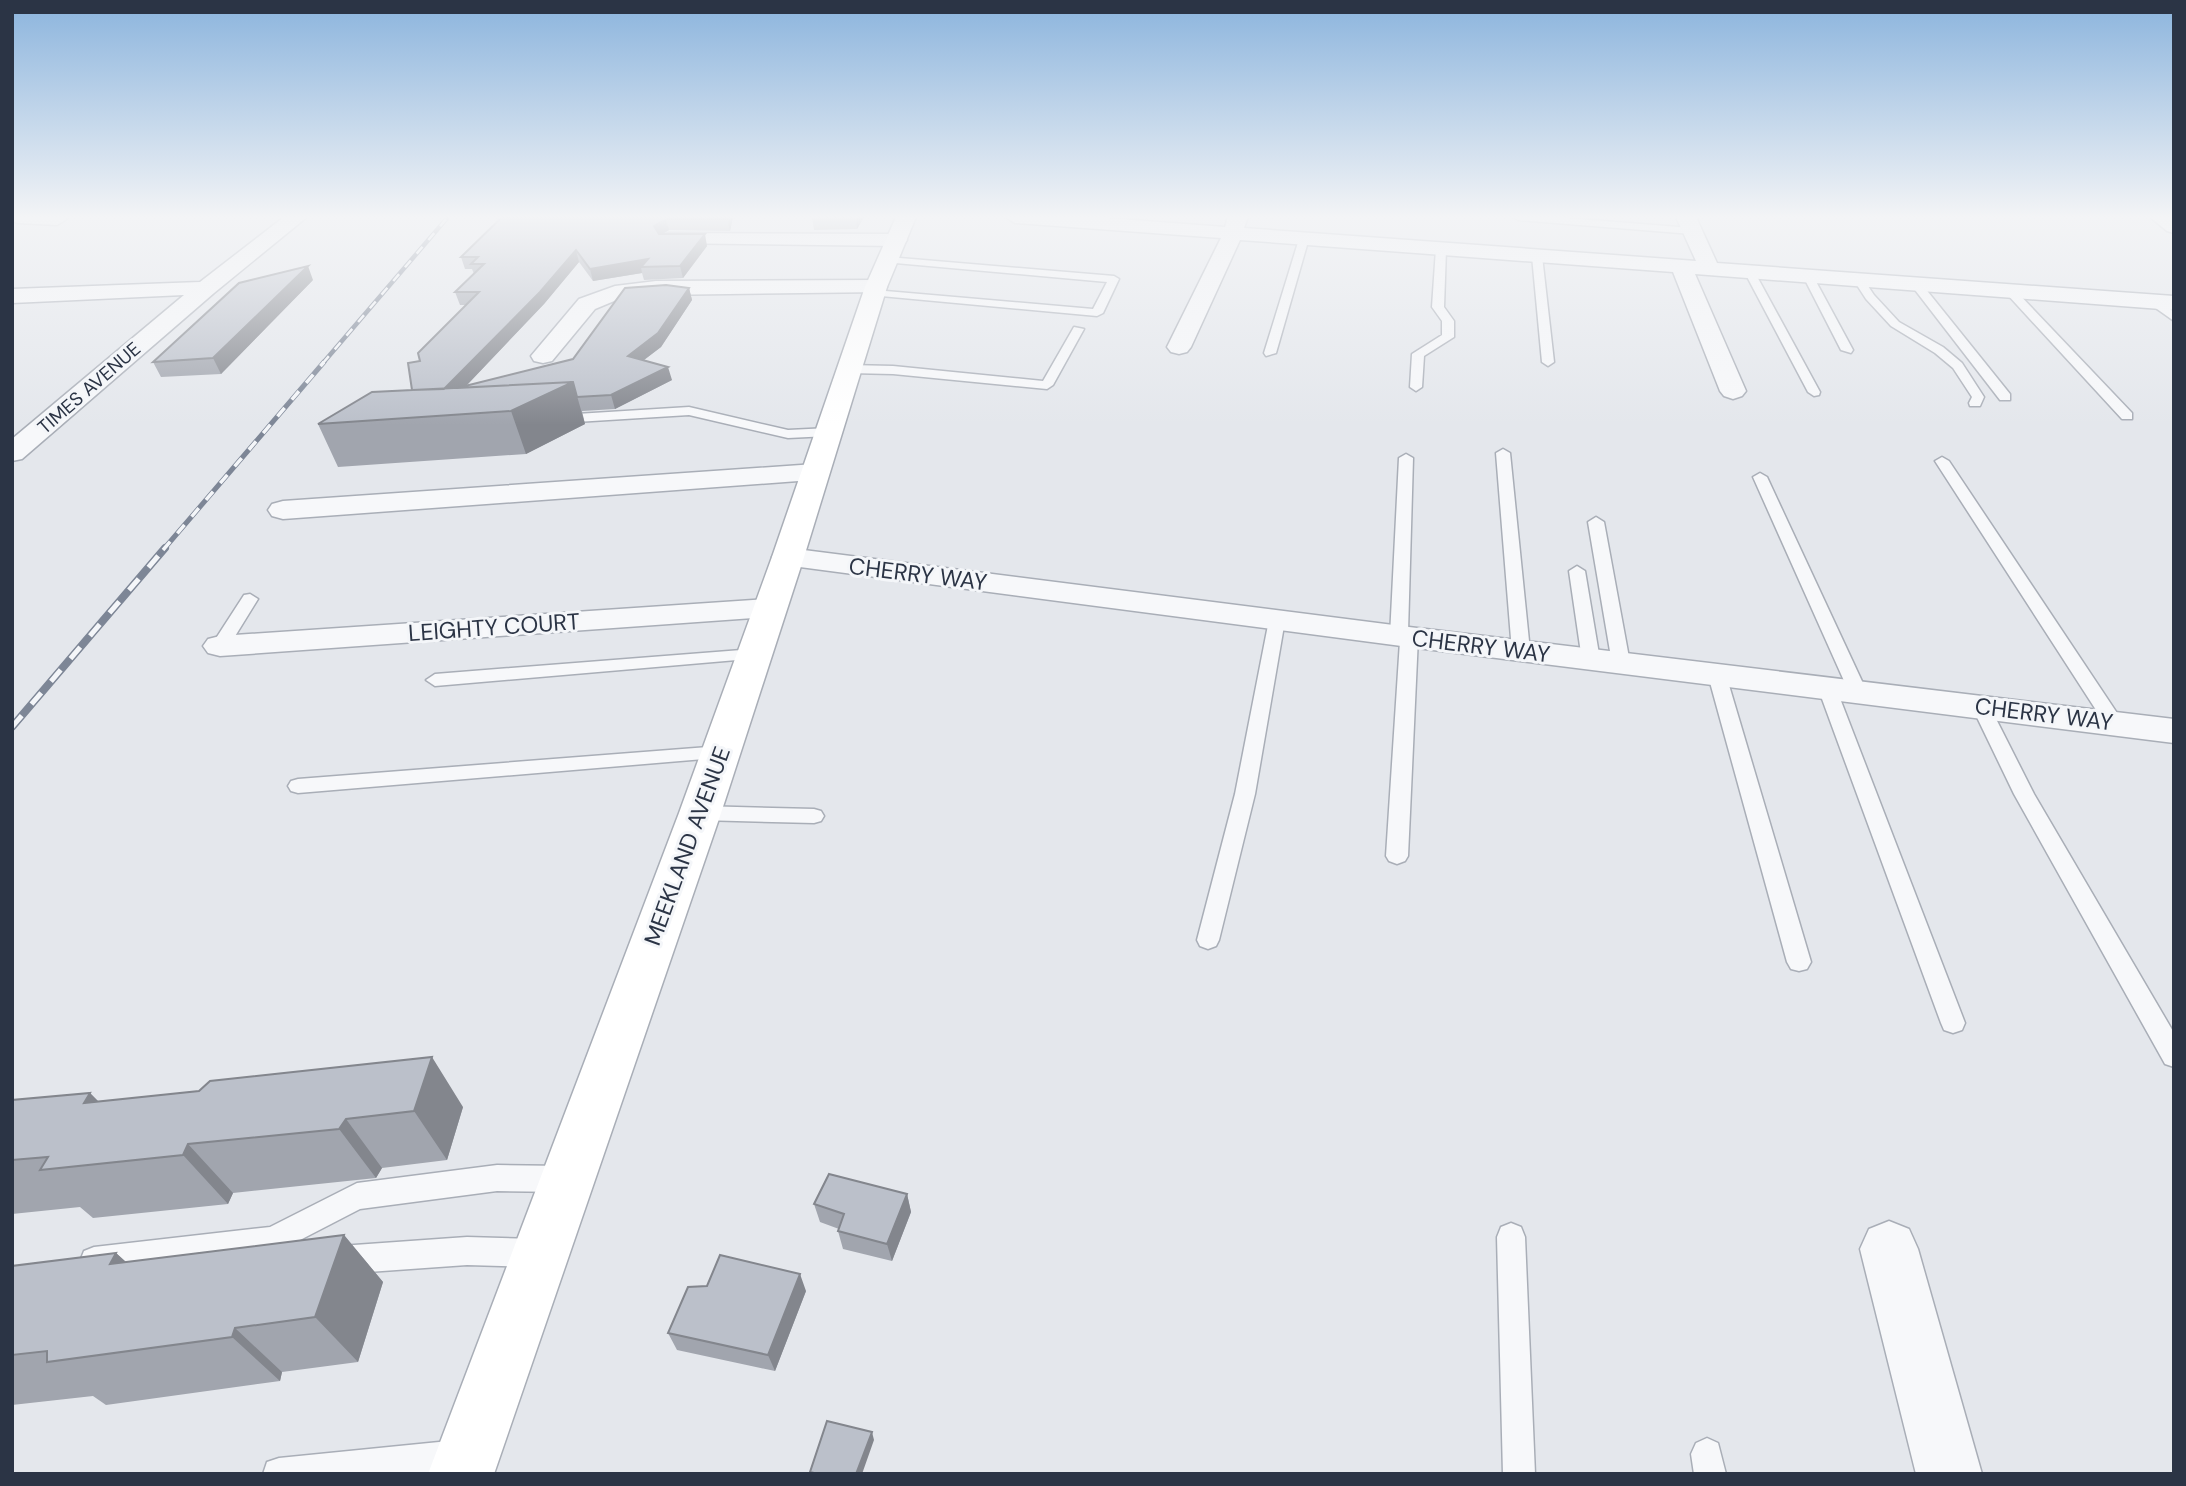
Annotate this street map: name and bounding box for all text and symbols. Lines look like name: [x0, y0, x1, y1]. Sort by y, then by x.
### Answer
street label: TIMES AVENUE: [32, 336, 146, 440]
street label: CHERRY WAY: [847, 551, 989, 597]
street label: LEIGHTY COURT: [407, 606, 581, 648]
street label: CHERRY WAY: [1410, 623, 1552, 669]
street label: CHERRY WAY: [1973, 691, 2115, 737]
street label: MEEKLAND AVENUE: [637, 742, 737, 950]

